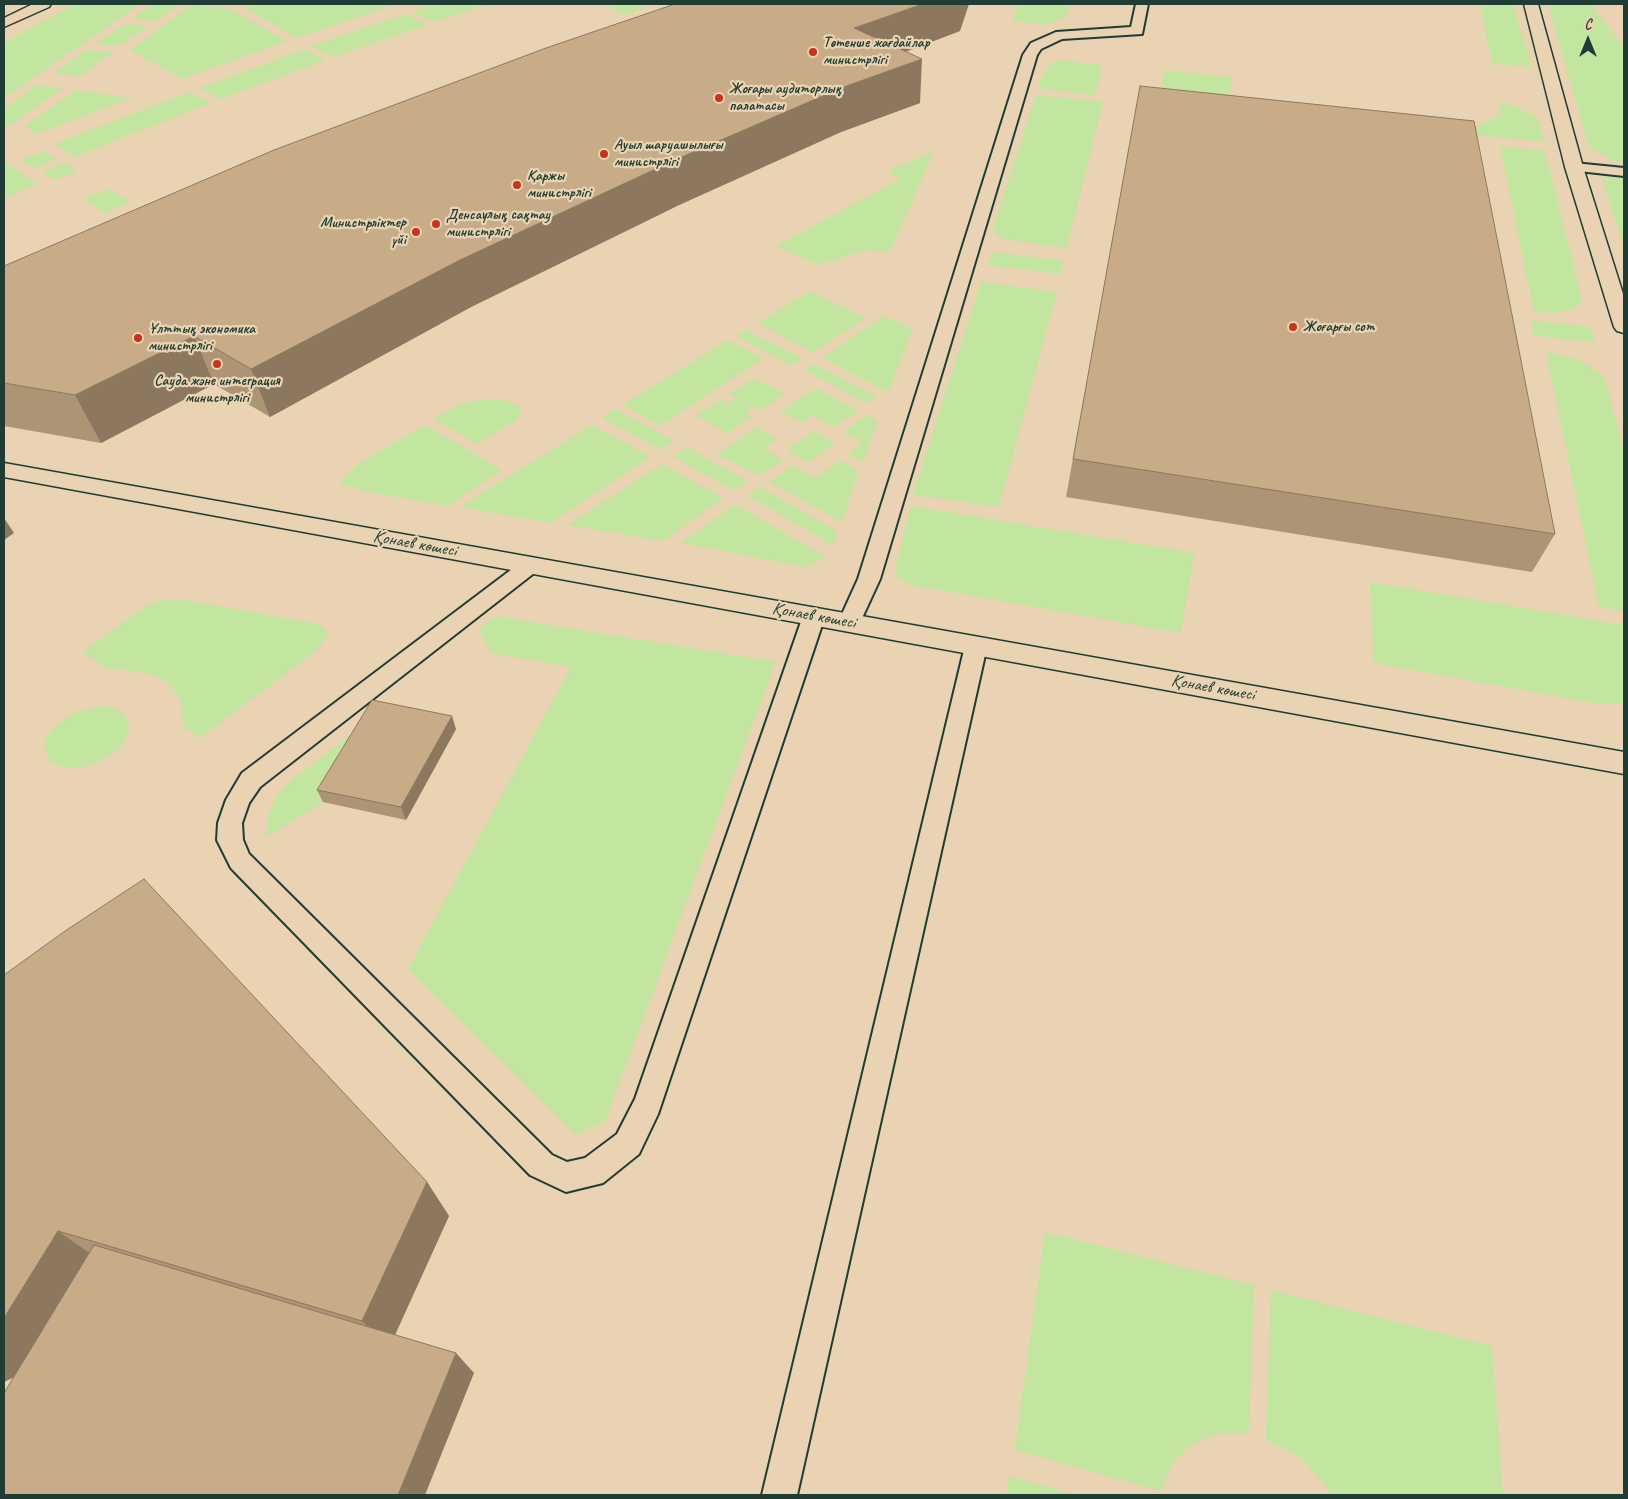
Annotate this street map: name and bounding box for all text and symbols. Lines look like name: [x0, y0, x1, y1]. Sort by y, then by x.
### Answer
north arrow: [1563, 15, 1613, 65]
text: С: [1585, 16, 1591, 33]
place label: Төтенше жағдайлар министрлігі: [823, 34, 930, 69]
marker: Төтенше жағдайлар министрлігі: [807, 46, 819, 58]
place label: Жоғары аудиторлық палатасы: [729, 80, 841, 115]
marker: Жоғары аудиторлық палатасы: [713, 92, 725, 104]
place label: Ауыл шаруашылығы министрлігі: [614, 136, 723, 171]
marker: Ауыл шаруашылығы министрлігі: [598, 148, 610, 160]
place label: Қаржы министрлігі: [527, 167, 591, 202]
marker: Қаржы министрлігі: [511, 179, 523, 191]
place label: Денсаулық сақтау министрлігі: [446, 206, 550, 241]
place label: Министрліктер үйі: [320, 214, 406, 249]
marker: Денсаулық сақтау министрлігі: [430, 218, 442, 230]
marker: Министрліктер үйі: [410, 226, 422, 238]
place label: Жоғарғы сот: [1303, 318, 1375, 336]
place label: Ұлттық экономика министрлігі: [148, 320, 255, 355]
marker: Жоғарғы сот: [1287, 321, 1299, 333]
marker: Ұлттық экономика министрлігі: [132, 332, 144, 344]
marker: Сауда жəне интеграция министрлігі: [211, 358, 223, 370]
place label: Сауда жəне интеграция министрлігі: [154, 372, 280, 407]
street label: Қонаев көшесі: [372, 526, 458, 562]
street label: Қонаев көшесі: [771, 598, 857, 634]
street label: Қонаев көшесі: [1170, 670, 1256, 706]

